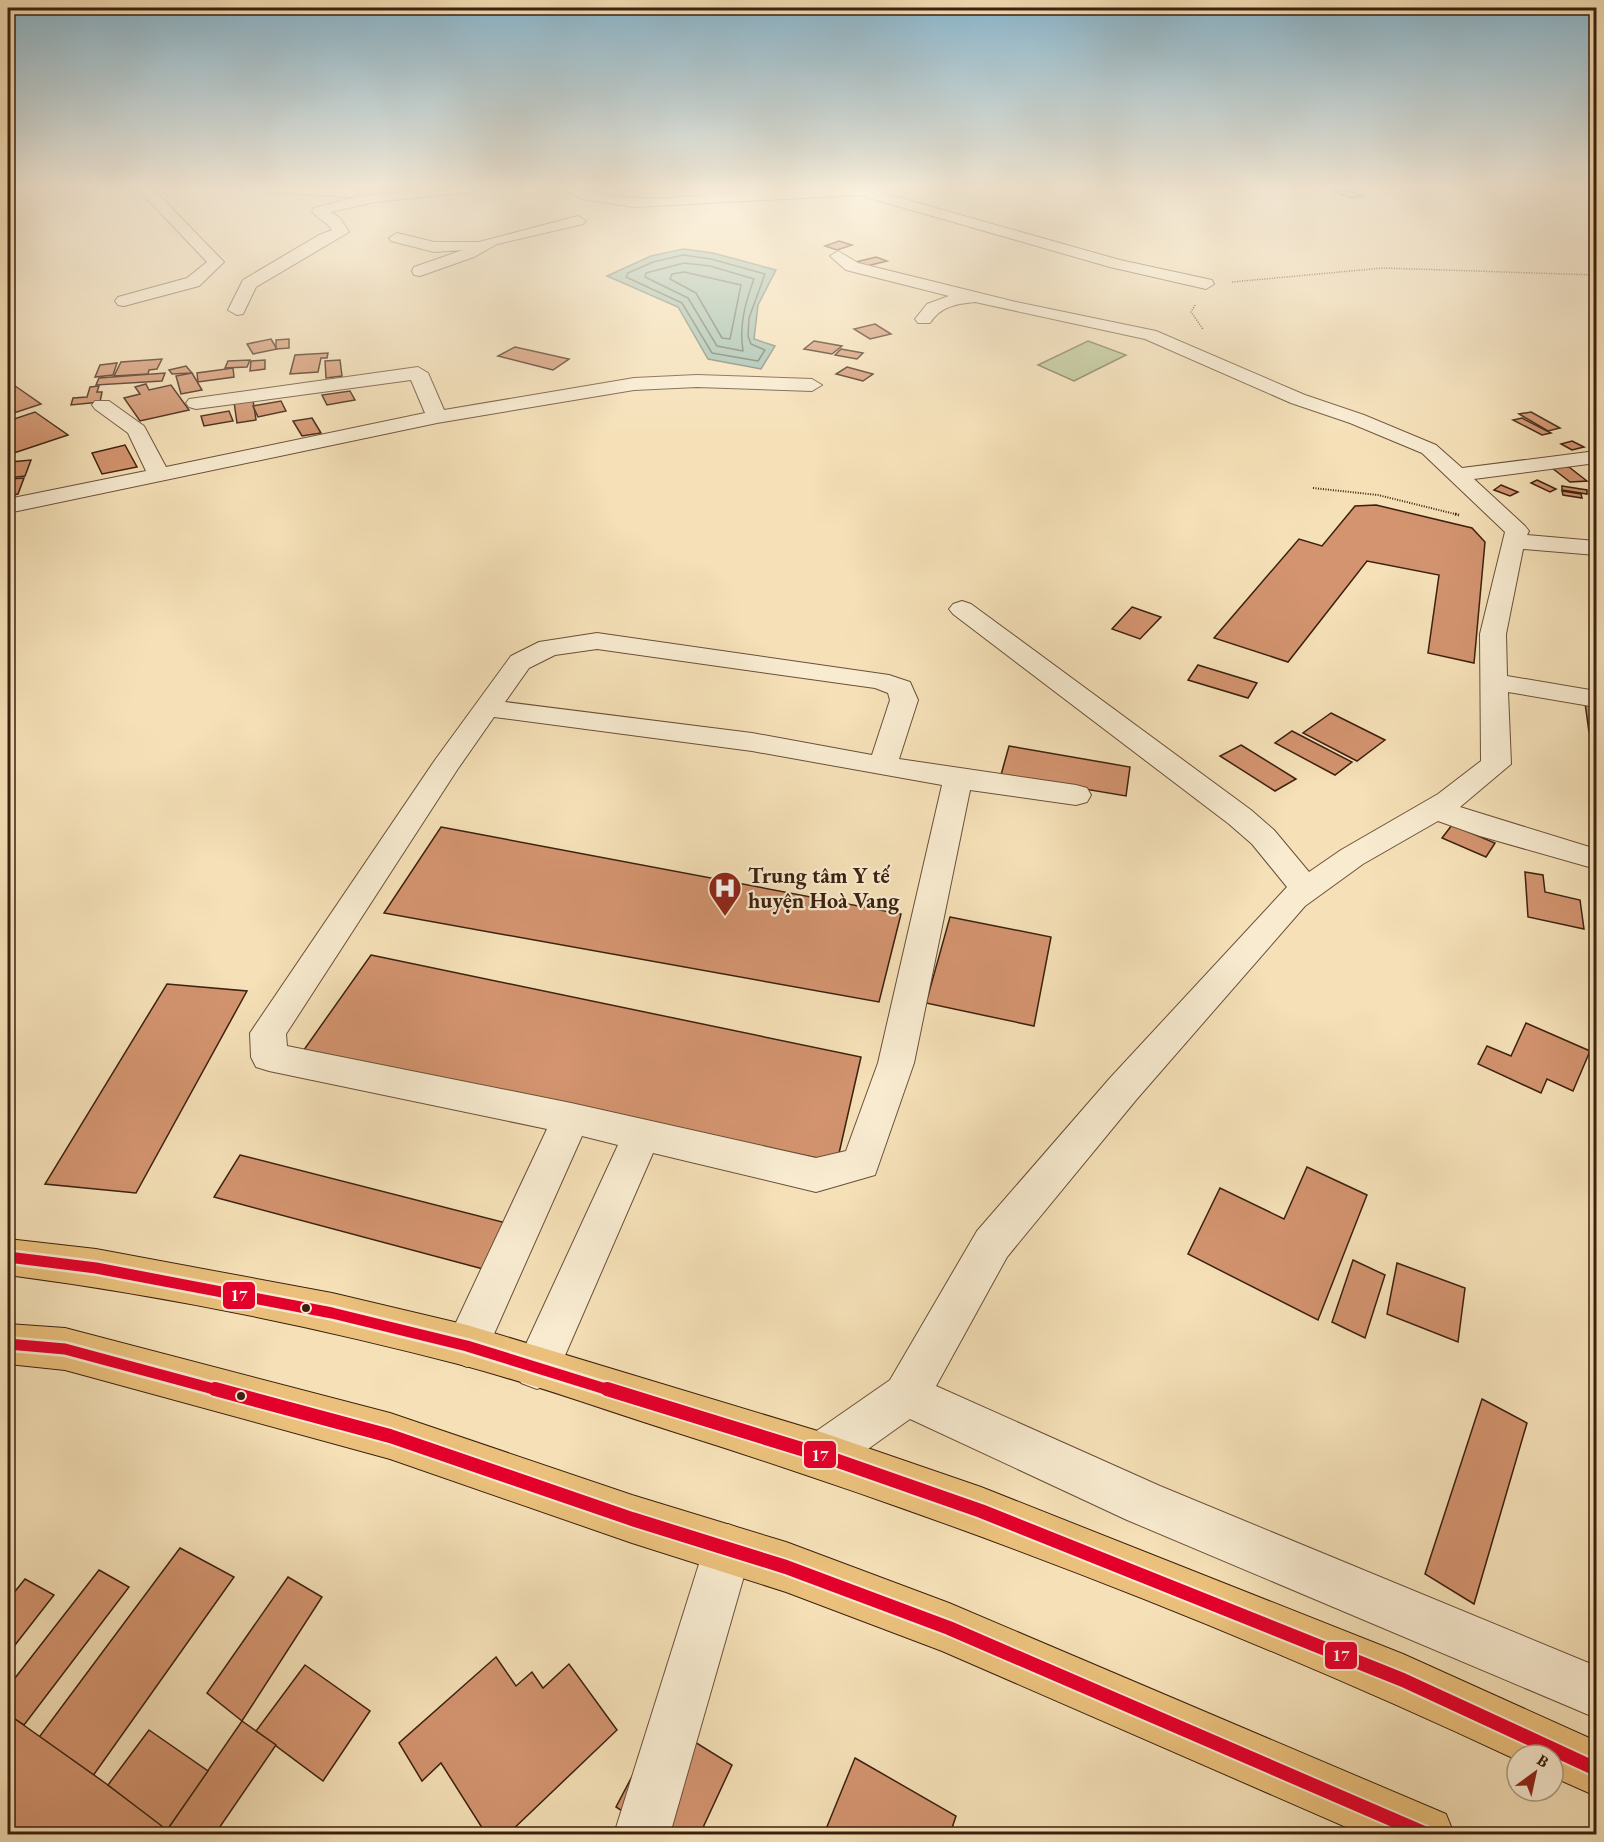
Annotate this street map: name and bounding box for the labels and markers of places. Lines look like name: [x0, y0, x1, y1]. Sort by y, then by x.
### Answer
place label: Trung tâm Y tế huyện Hoà Vang: [748, 861, 900, 915]
hospital icon: Trung tâm Y tế huyện Hoà Vang: [707, 870, 743, 917]
unlabelled marker: [300, 1302, 312, 1314]
unlabelled marker: [235, 1390, 247, 1402]

